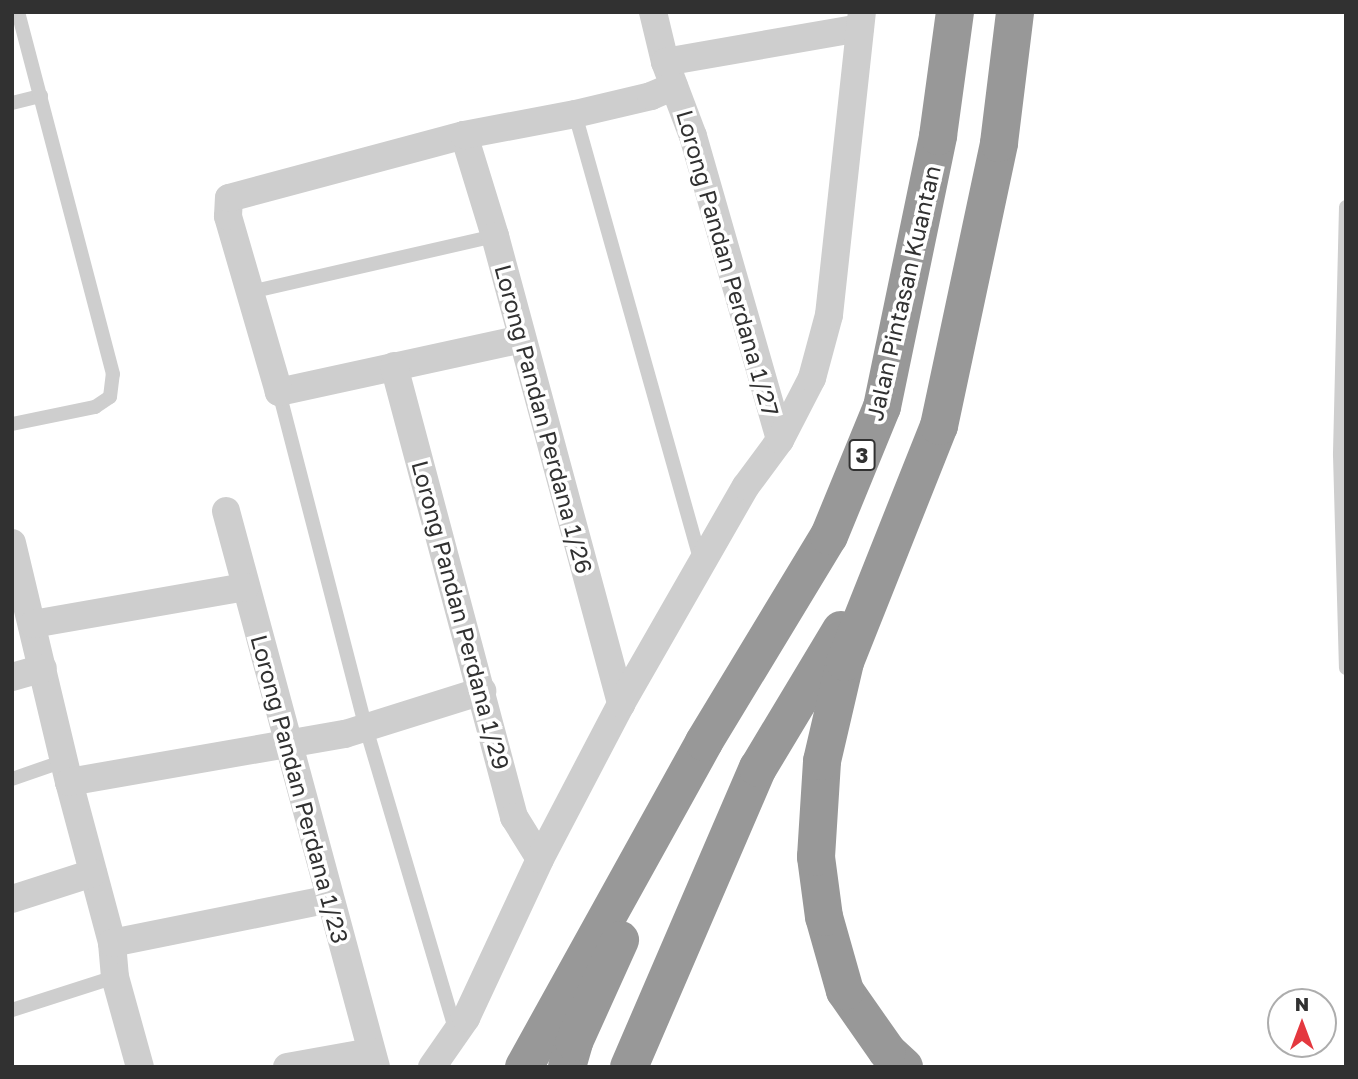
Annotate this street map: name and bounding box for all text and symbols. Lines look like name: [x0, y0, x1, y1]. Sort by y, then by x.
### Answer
street label: Lorong Pandan Perdana 1/27: [671, 107, 785, 419]
street label: Jalan Pintasan Kuantan: [860, 163, 946, 423]
street label: Lorong Pandan Perdana 1/26: [489, 262, 599, 576]
road number: 3: [848, 438, 876, 472]
street label: Lorong Pandan Perdana 1/29: [406, 458, 516, 772]
street label: Lorong Pandan Perdana 1/23: [245, 632, 355, 946]
north arrow: [1267, 988, 1337, 1058]
text: N: [1295, 992, 1309, 1015]

